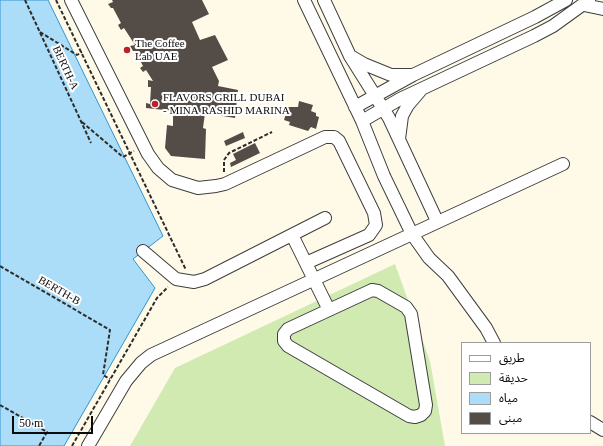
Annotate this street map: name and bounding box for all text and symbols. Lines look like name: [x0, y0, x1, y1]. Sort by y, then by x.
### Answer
place label: The Coffee Lab UAE: [135, 37, 185, 63]
street label: BERTH-A: [49, 44, 81, 92]
marker: The Coffee Lab UAE: [122, 45, 132, 55]
place label: FLAVORS GRILL DUBAI - MINA RASHID MARINA: [163, 91, 290, 117]
marker: FLAVORS GRILL DUBAI - MINA RASHID MARINA: [150, 99, 160, 109]
street label: BERTH-B: [36, 274, 82, 308]
legend: [461, 342, 591, 434]
text: طريق: [499, 351, 525, 365]
text: حديقة: [499, 371, 528, 385]
text: مياه: [499, 391, 518, 405]
scale bar: [14, 408, 95, 434]
text: مبنى: [499, 411, 522, 425]
text: 50 m: [19, 416, 43, 430]

